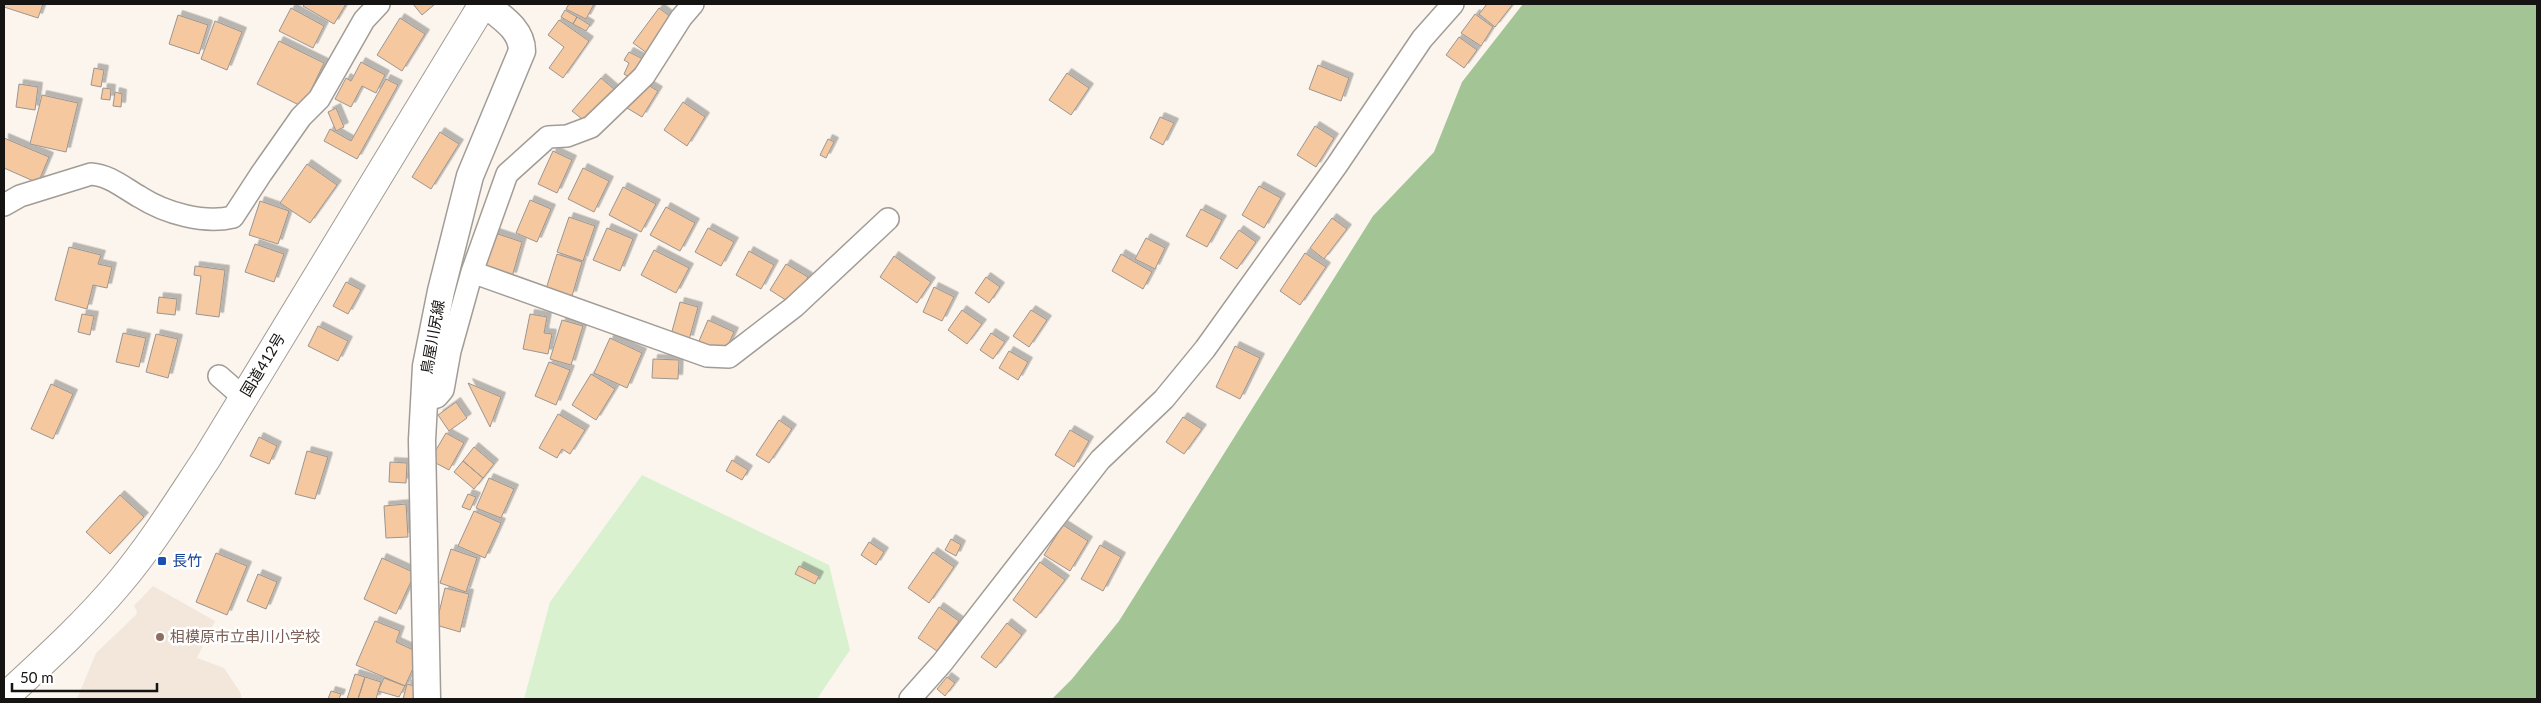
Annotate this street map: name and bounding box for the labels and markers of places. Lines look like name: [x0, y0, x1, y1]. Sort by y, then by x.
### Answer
place label: 長竹: [172, 551, 202, 569]
marker: 長竹: [156, 555, 168, 567]
place label: 相模原市立串川小学校: [170, 627, 320, 645]
marker: 相模原市立串川小学校: [154, 631, 166, 643]

